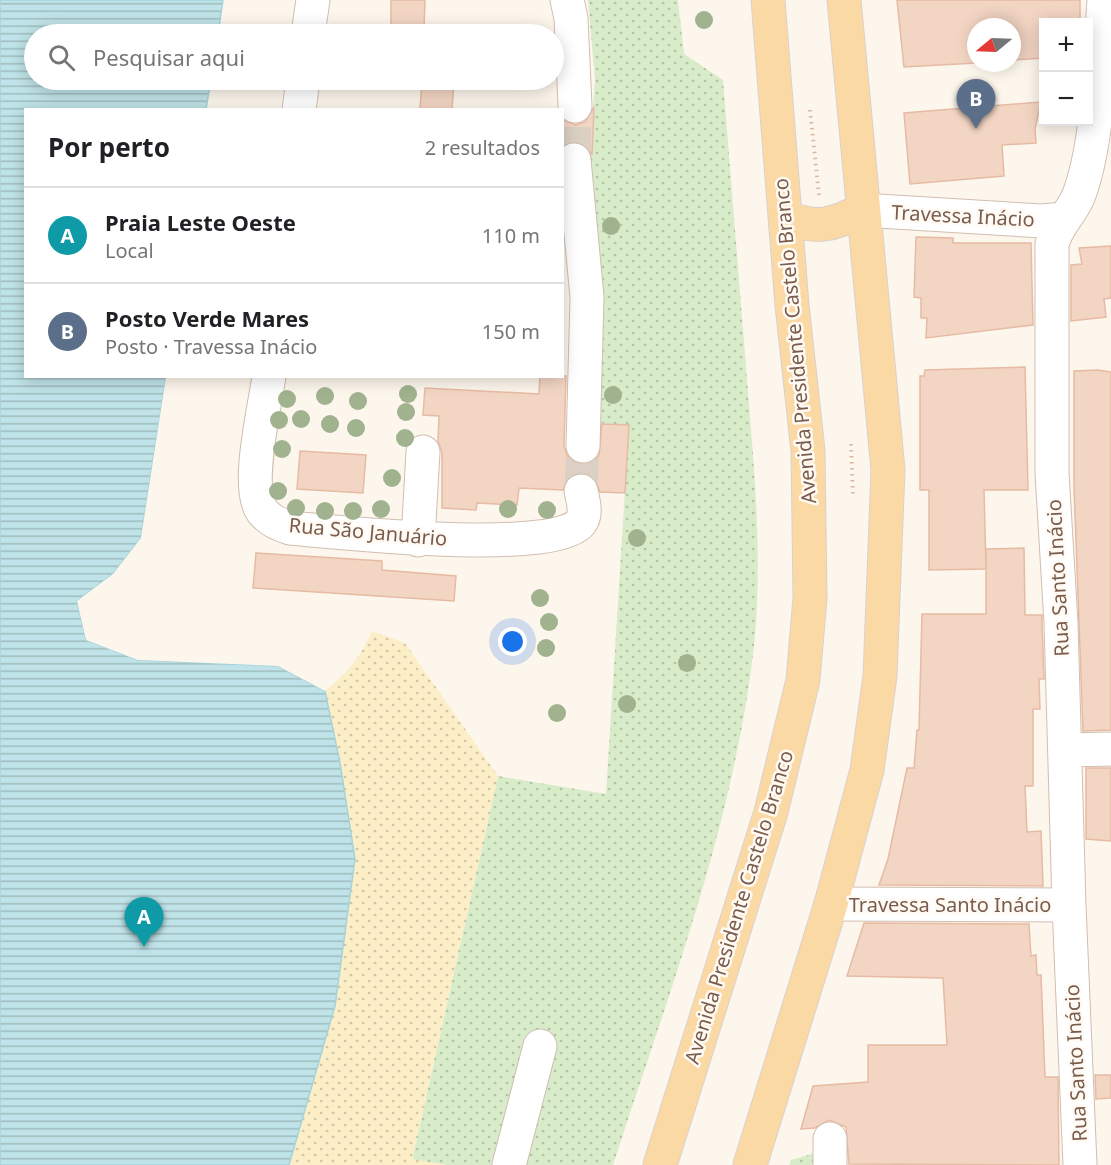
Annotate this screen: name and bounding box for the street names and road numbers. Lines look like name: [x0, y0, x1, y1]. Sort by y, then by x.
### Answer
street label: Avenida Presidente Castelo Branco: [767, 177, 822, 505]
street label: Travessa Inácio: [891, 198, 1035, 233]
street label: Rua Santo Inácio: [1040, 499, 1075, 657]
street label: Rua São Januário: [288, 511, 448, 552]
street label: Avenida Presidente Castelo Branco: [678, 747, 799, 1067]
street label: Travessa Santo Inácio: [849, 891, 1051, 918]
street label: Rua Santo Inácio: [1058, 984, 1093, 1142]

